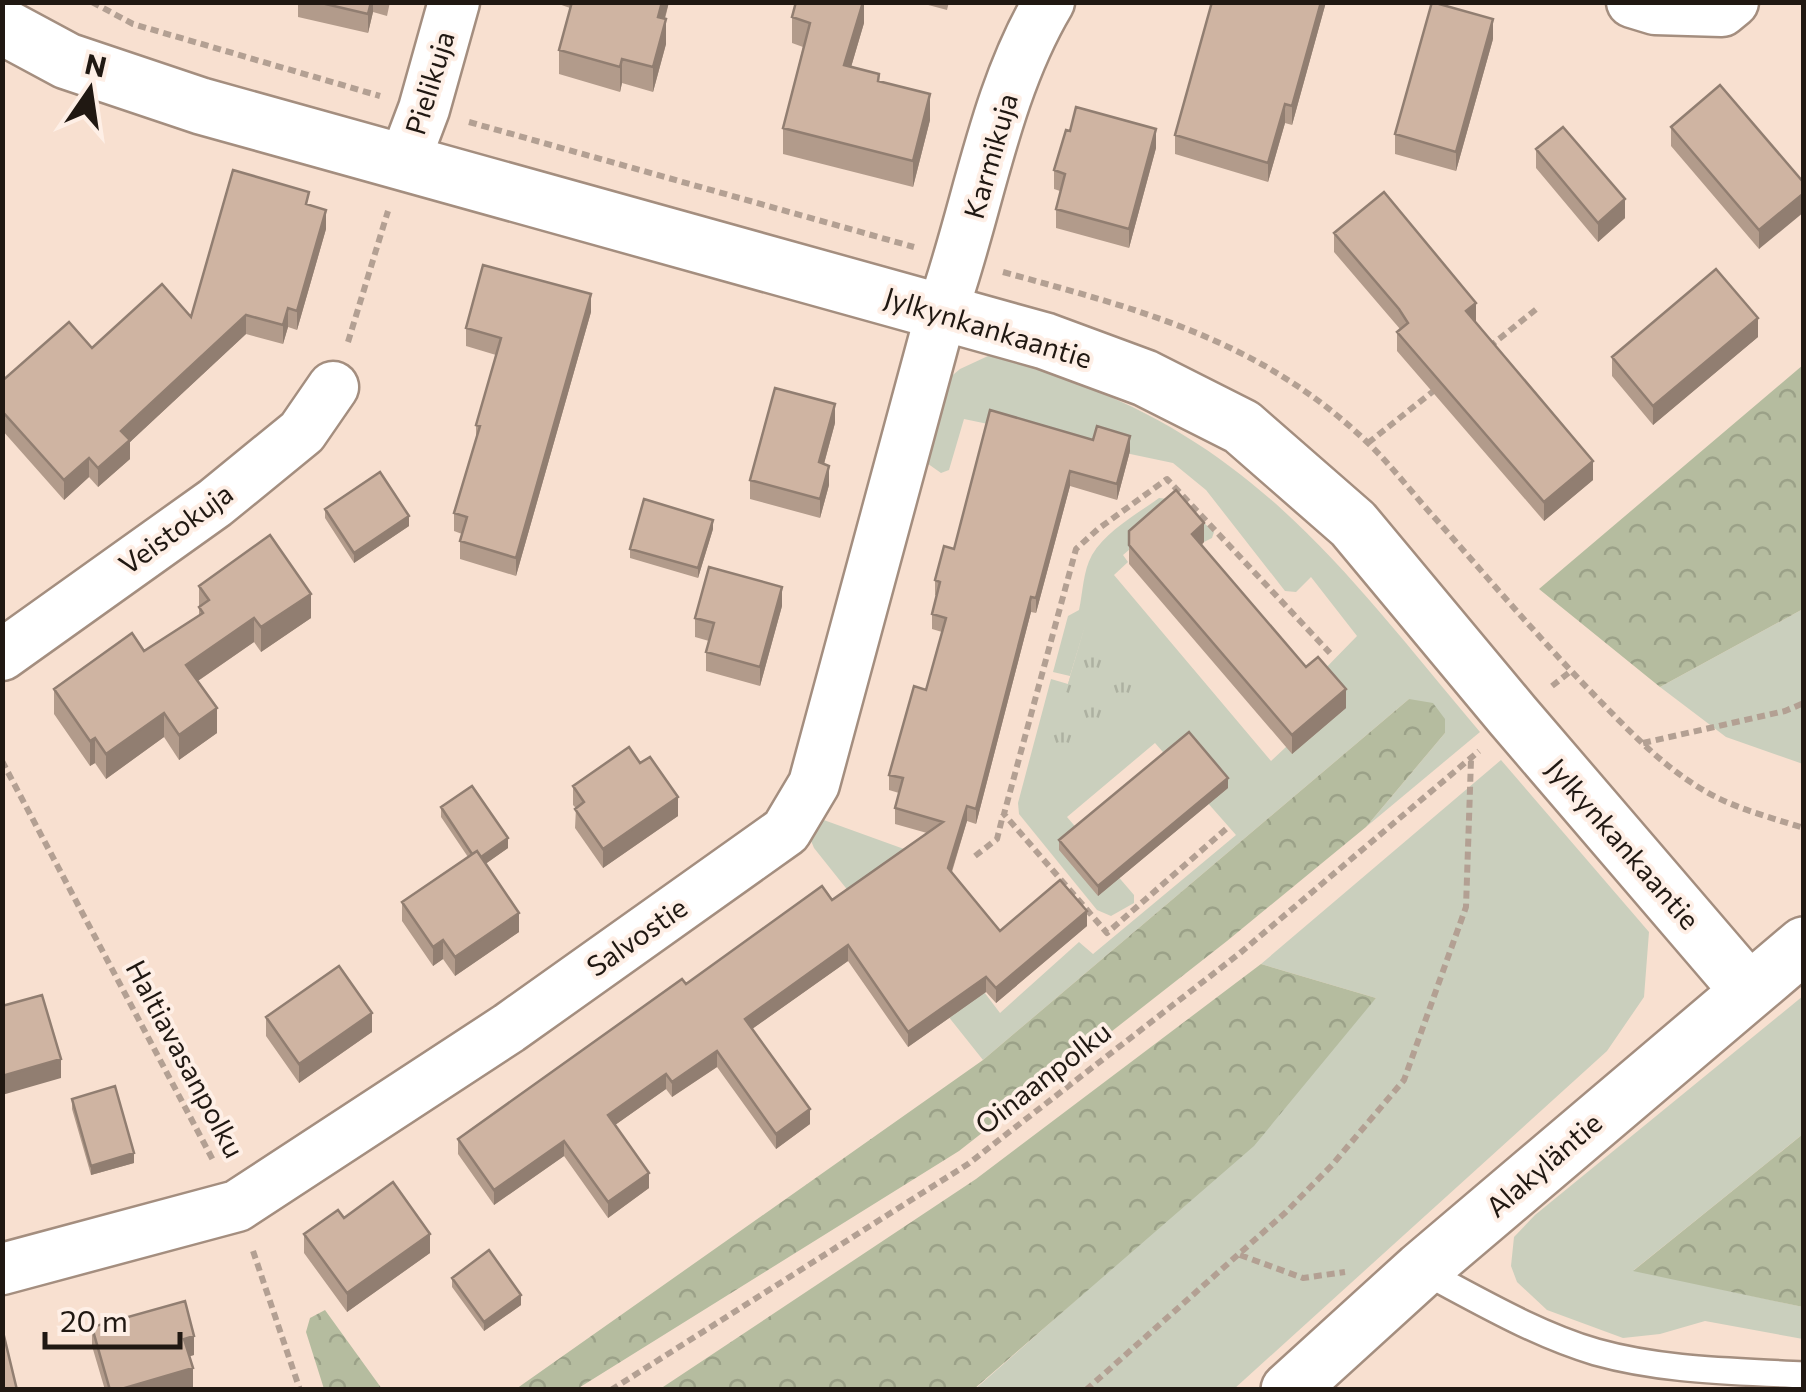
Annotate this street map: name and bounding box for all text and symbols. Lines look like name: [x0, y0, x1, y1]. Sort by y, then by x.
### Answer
street label: Pielikuja: [397, 27, 461, 139]
north arrow: [40, 40, 140, 140]
text: N: [82, 46, 110, 84]
street label: Karmikuja: [956, 89, 1024, 222]
street label: Jylkynkankaantie: [880, 279, 1096, 375]
street label: Veistokuja: [112, 475, 239, 581]
street label: Jylkynkankaantie: [1540, 751, 1707, 936]
street label: Salvostie: [580, 889, 693, 983]
street label: Haltiavasanpolku: [119, 954, 252, 1163]
street label: Oinaanpolku: [968, 1014, 1117, 1141]
street label: Alakyläntie: [1479, 1105, 1608, 1224]
scale bar: [45, 1287, 180, 1349]
text: 20 m: [60, 1301, 128, 1338]

